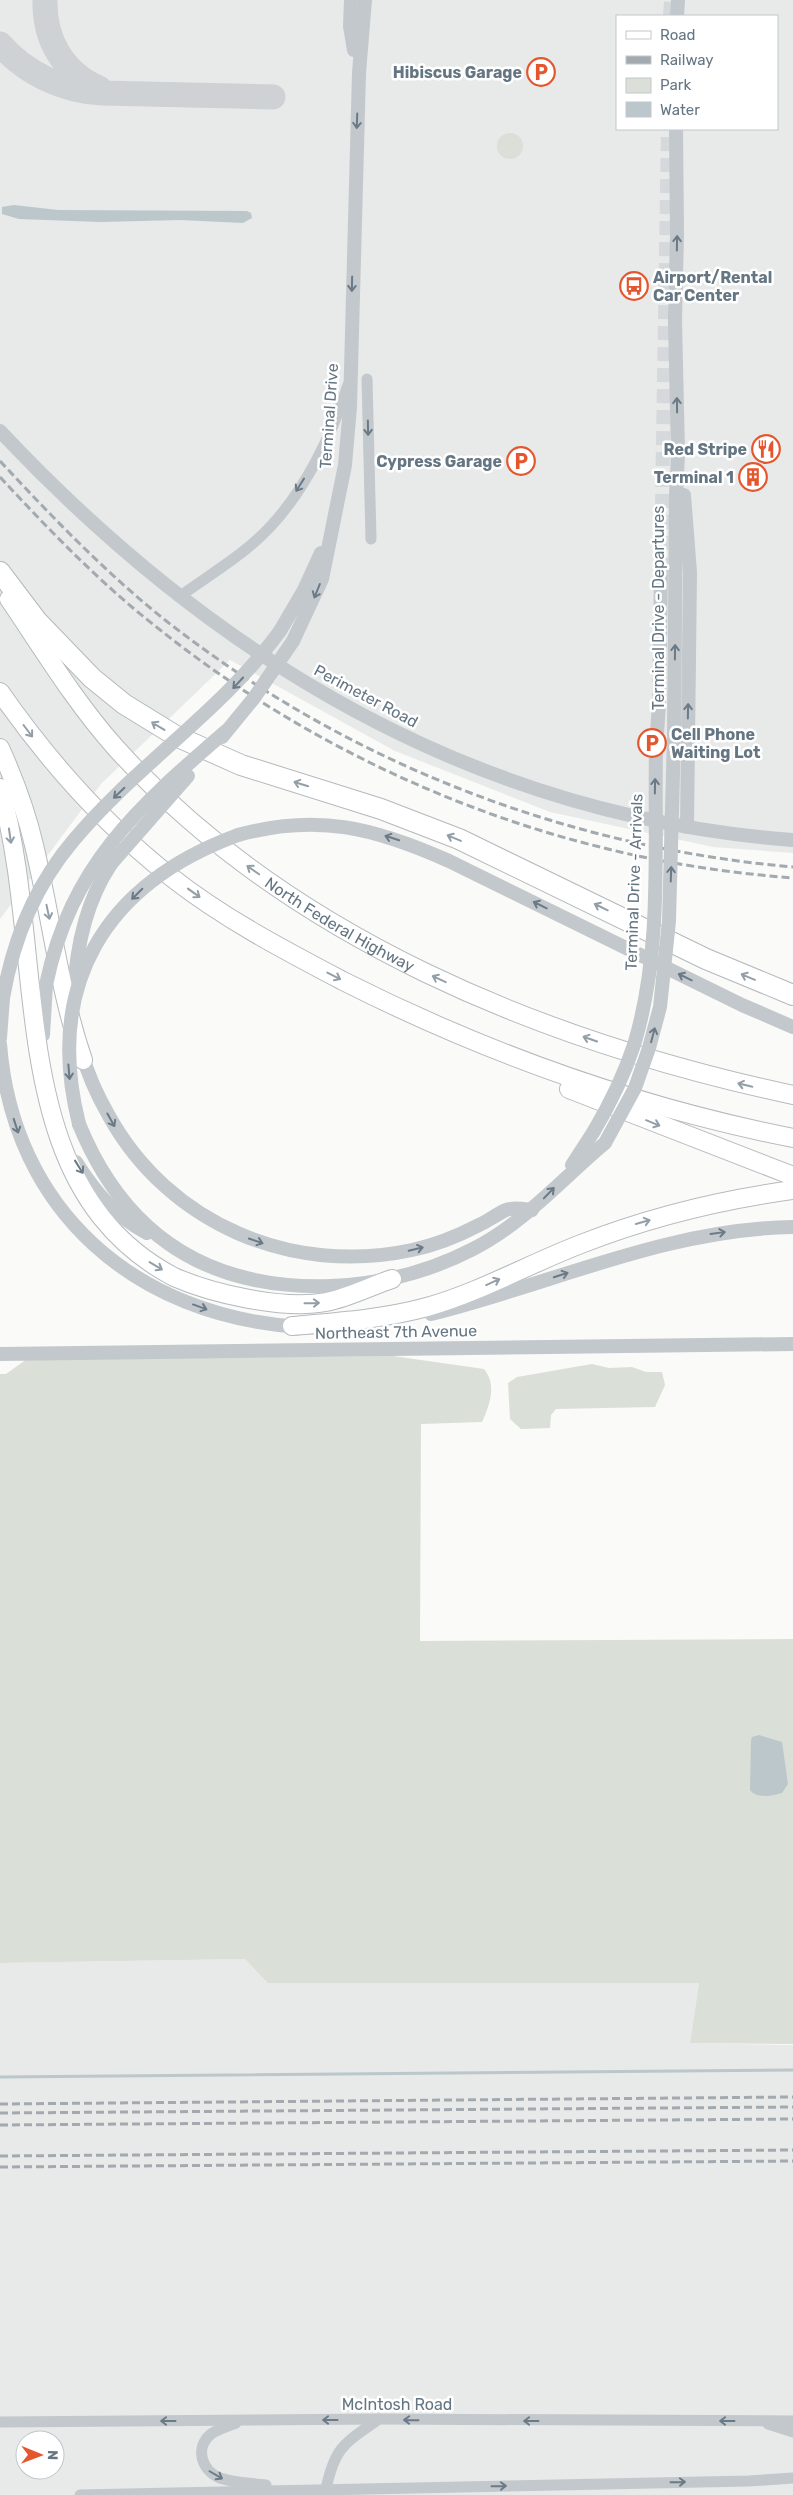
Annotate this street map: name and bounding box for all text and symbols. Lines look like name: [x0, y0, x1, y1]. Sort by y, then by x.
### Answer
legend: [616, 15, 778, 130]
text: Road: [660, 26, 696, 44]
text: Railway: [660, 51, 714, 69]
parking icon: Hibiscus Garage: [526, 57, 556, 87]
place label: Hibiscus Garage: [393, 63, 522, 82]
text: Park: [660, 76, 691, 94]
text: Water: [660, 101, 700, 119]
one-way arrow: [352, 113, 362, 129]
one-way arrow: [672, 235, 682, 252]
place label: Airport/Rental Car Center: [653, 268, 772, 305]
bus stop icon: Airport/Rental Car Center: [619, 271, 649, 301]
one-way arrow: [347, 275, 357, 291]
street label: Terminal Drive: [316, 363, 342, 469]
one-way arrow: [672, 398, 682, 414]
one-way arrow: [363, 419, 373, 435]
restaurant icon: Red Stripe: [751, 434, 781, 464]
place label: Red Stripe: [664, 440, 747, 459]
parking icon: Cypress Garage: [506, 446, 536, 476]
place label: Cypress Garage: [376, 452, 502, 471]
building icon: Terminal 1: [738, 462, 768, 492]
place label: Terminal 1: [654, 468, 734, 487]
one-way arrow: [294, 478, 305, 492]
street label: Terminal Drive - Departures: [649, 506, 668, 710]
one-way arrow: [312, 583, 321, 598]
one-way arrow: [671, 644, 680, 660]
street label: Perimeter Road: [311, 661, 421, 731]
one-way arrow: [232, 676, 244, 689]
one-way arrow: [684, 703, 693, 719]
one-way arrow: [151, 720, 165, 731]
one-way arrow: [23, 724, 34, 737]
place label: Cell Phone Waiting Lot: [671, 725, 761, 762]
parking icon: Cell Phone Waiting Lot: [637, 728, 667, 758]
one-way arrow: [293, 778, 309, 788]
one-way arrow: [650, 778, 660, 794]
one-way arrow: [113, 787, 125, 799]
street label: Terminal Drive - Arrivals: [621, 793, 647, 971]
one-way arrow: [5, 827, 15, 843]
one-way arrow: [447, 832, 462, 842]
one-way arrow: [384, 833, 400, 842]
one-way arrow: [247, 865, 261, 875]
one-way arrow: [666, 866, 675, 882]
street label: North Federal Highway: [262, 873, 418, 975]
one-way arrow: [131, 888, 143, 900]
one-way arrow: [187, 888, 201, 898]
one-way arrow: [532, 900, 547, 910]
one-way arrow: [594, 902, 609, 912]
one-way arrow: [44, 903, 54, 919]
one-way arrow: [326, 972, 341, 981]
one-way arrow: [678, 972, 693, 981]
one-way arrow: [741, 972, 756, 982]
one-way arrow: [432, 973, 447, 983]
one-way arrow: [649, 1027, 658, 1043]
one-way arrow: [582, 1034, 598, 1043]
one-way arrow: [64, 1064, 74, 1080]
one-way arrow: [738, 1079, 754, 1089]
one-way arrow: [106, 1112, 116, 1127]
one-way arrow: [12, 1118, 21, 1133]
one-way arrow: [645, 1119, 660, 1129]
one-way arrow: [74, 1160, 85, 1174]
one-way arrow: [543, 1187, 555, 1200]
one-way arrow: [635, 1217, 651, 1227]
one-way arrow: [710, 1228, 726, 1238]
one-way arrow: [248, 1237, 263, 1246]
one-way arrow: [407, 1244, 423, 1253]
one-way arrow: [148, 1262, 162, 1272]
one-way arrow: [553, 1269, 569, 1279]
one-way arrow: [485, 1276, 500, 1285]
one-way arrow: [303, 1298, 319, 1308]
one-way arrow: [192, 1303, 207, 1312]
street label: Northeast 7th Avenue: [315, 1321, 477, 1343]
street label: McIntosh Road: [342, 2395, 452, 2414]
one-way arrow: [323, 2415, 339, 2424]
one-way arrow: [403, 2415, 419, 2425]
one-way arrow: [160, 2416, 176, 2426]
one-way arrow: [524, 2416, 540, 2426]
one-way arrow: [719, 2416, 736, 2426]
north arrow: [15, 2430, 65, 2480]
text: N: [44, 2450, 61, 2460]
one-way arrow: [208, 2470, 222, 2480]
one-way arrow: [670, 2477, 686, 2487]
one-way arrow: [490, 2481, 506, 2490]

